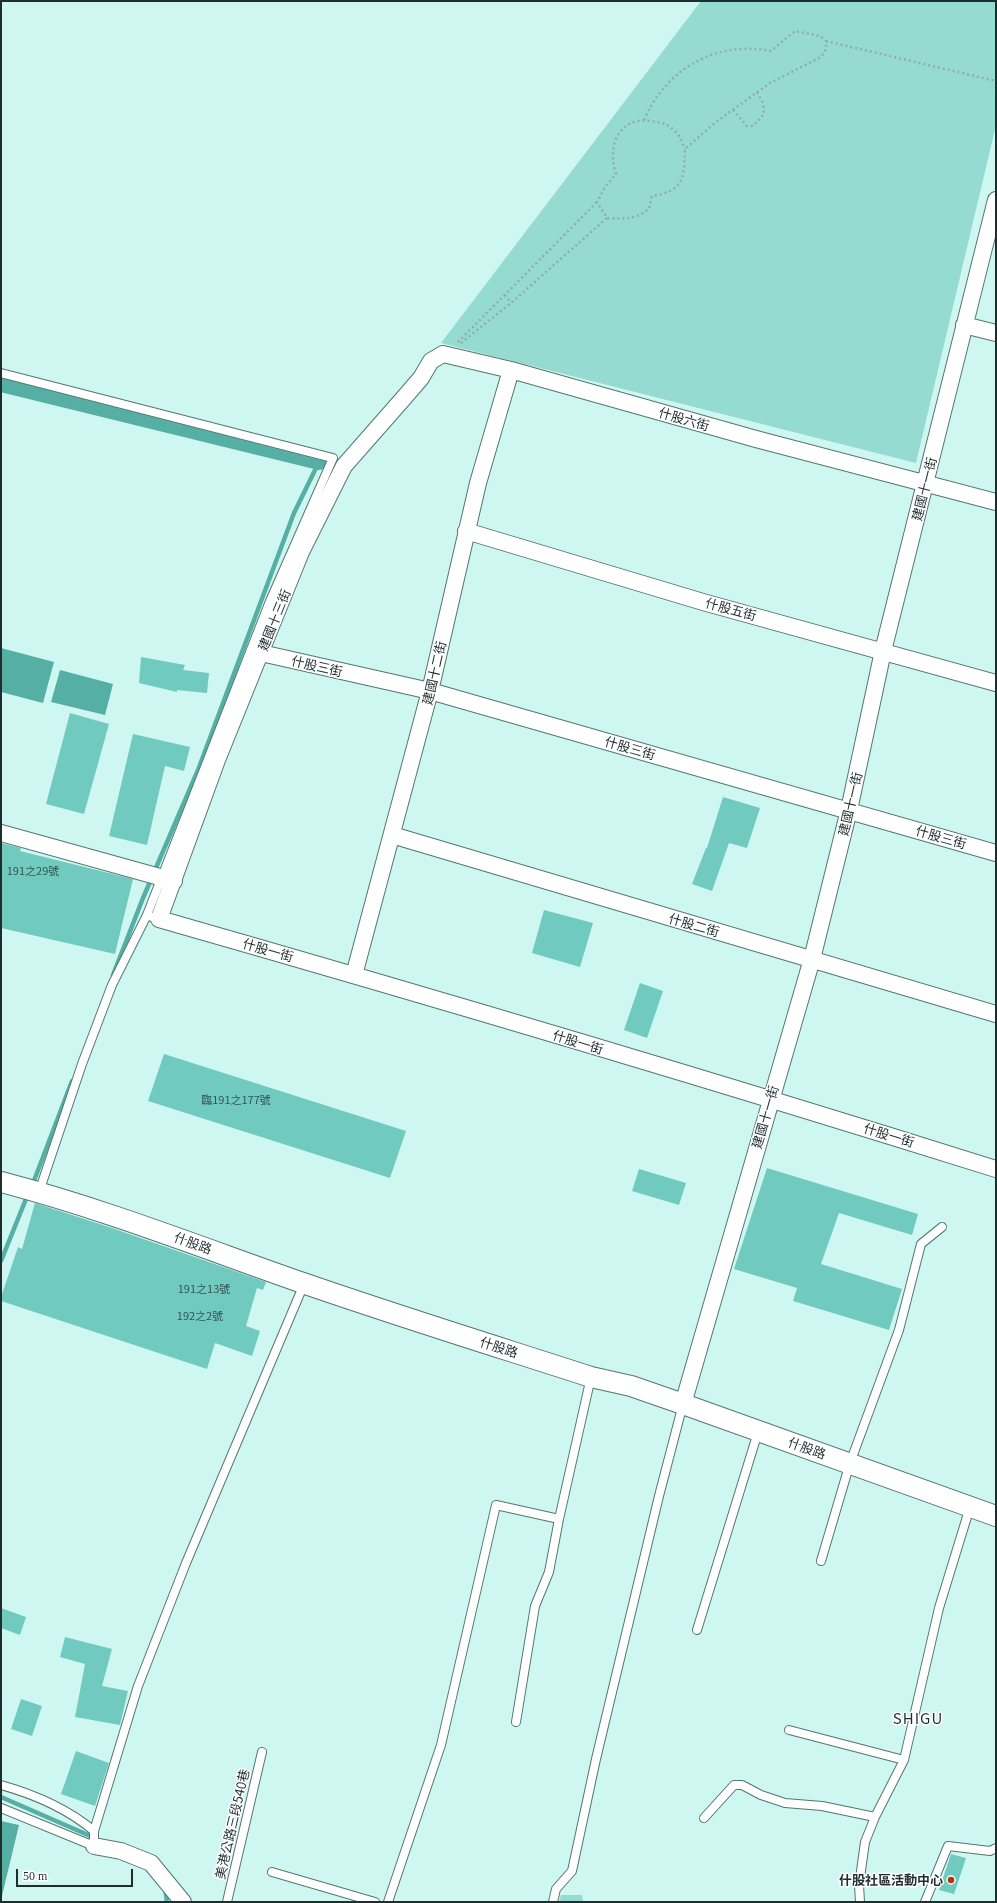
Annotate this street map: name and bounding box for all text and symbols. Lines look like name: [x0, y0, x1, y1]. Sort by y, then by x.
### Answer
street label: 什股六街: [657, 404, 711, 434]
street label: 建國十一街: [909, 456, 939, 522]
street label: 建國十三街: [255, 587, 293, 653]
street label: 什股五街: [704, 595, 758, 623]
street label: 建國十二街: [419, 640, 449, 706]
street label: 什股三街: [290, 653, 344, 679]
street label: 什股三街: [603, 733, 657, 763]
street label: 建國十一街: [835, 771, 865, 837]
street label: 什股三街: [914, 822, 968, 852]
house number: 191之29號: [7, 864, 59, 878]
street label: 什股二街: [667, 910, 721, 940]
street label: 什股一街: [241, 935, 295, 965]
street label: 什股一街: [551, 1027, 605, 1057]
street label: 建國十一街: [749, 1084, 781, 1150]
house number: 臨191之177號: [201, 1093, 271, 1107]
street label: 什股一街: [862, 1120, 916, 1150]
street label: 什股路: [172, 1229, 214, 1257]
house number: 191之13號: [178, 1282, 230, 1296]
house number: 192之2號: [177, 1309, 223, 1323]
street label: 什股路: [478, 1334, 520, 1360]
street label: 什股路: [786, 1434, 828, 1462]
district label: SHIGU: [893, 1709, 943, 1727]
street label: 美港公路三段540巷: [212, 1767, 252, 1881]
scale bar: [18, 1861, 135, 1887]
text: 50 m: [23, 1869, 47, 1883]
place label: 什股社區活動中心: [839, 1872, 943, 1888]
marker: 什股社區活動中心: [946, 1875, 956, 1885]

